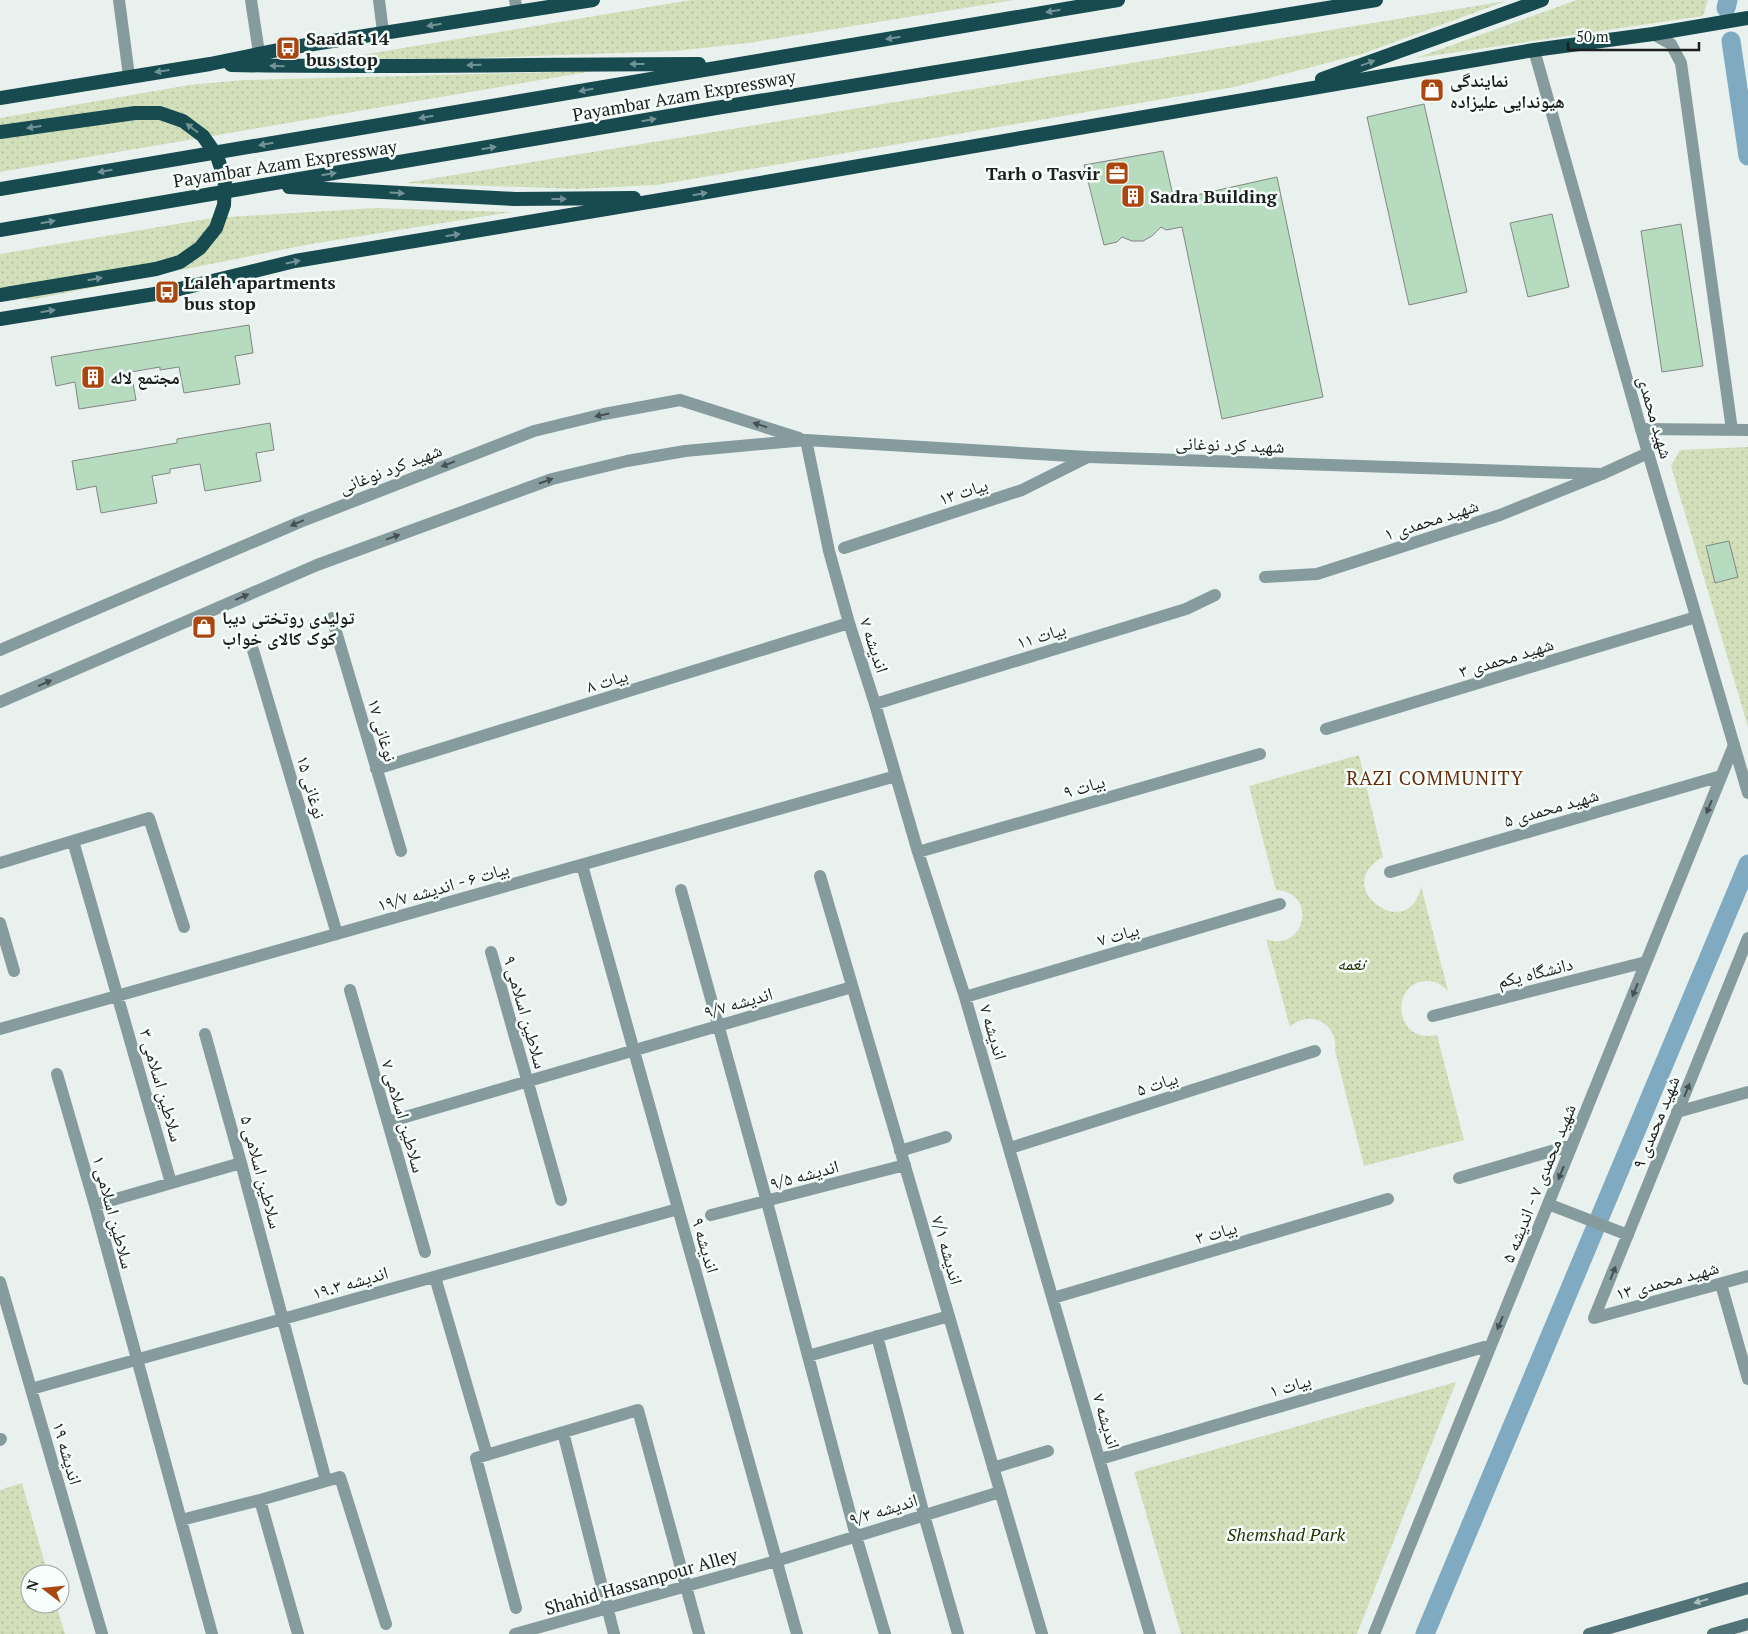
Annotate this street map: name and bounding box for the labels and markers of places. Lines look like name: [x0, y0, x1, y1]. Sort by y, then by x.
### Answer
place label: Saadat 14 bus stop: [305, 26, 390, 71]
bus stop icon: Saadat 14 bus stop: [275, 35, 301, 61]
place label: نمایندگی هیوندایی علیزاده: [1450, 68, 1565, 113]
shop icon: نمایندگی هیوندایی علیزاده: [1419, 77, 1445, 103]
office icon: Tarh o Tasvir: [1104, 160, 1130, 186]
place label: Tarh o Tasvir: [986, 161, 1100, 185]
building icon: Sadra Building: [1120, 183, 1146, 209]
place label: Sadra Building: [1150, 184, 1278, 208]
place label: Laleh apartments bus stop: [183, 270, 336, 315]
bus stop icon: Laleh apartments bus stop: [154, 279, 180, 305]
building icon: مجتمع لاله: [80, 364, 106, 390]
place label: مجتمع لاله: [110, 365, 180, 390]
place label: تولیدی روتختی دیبا کوک کالای خواب: [222, 605, 354, 650]
shop icon: تولیدی روتختی دیبا کوک کالای خواب: [191, 614, 217, 640]

